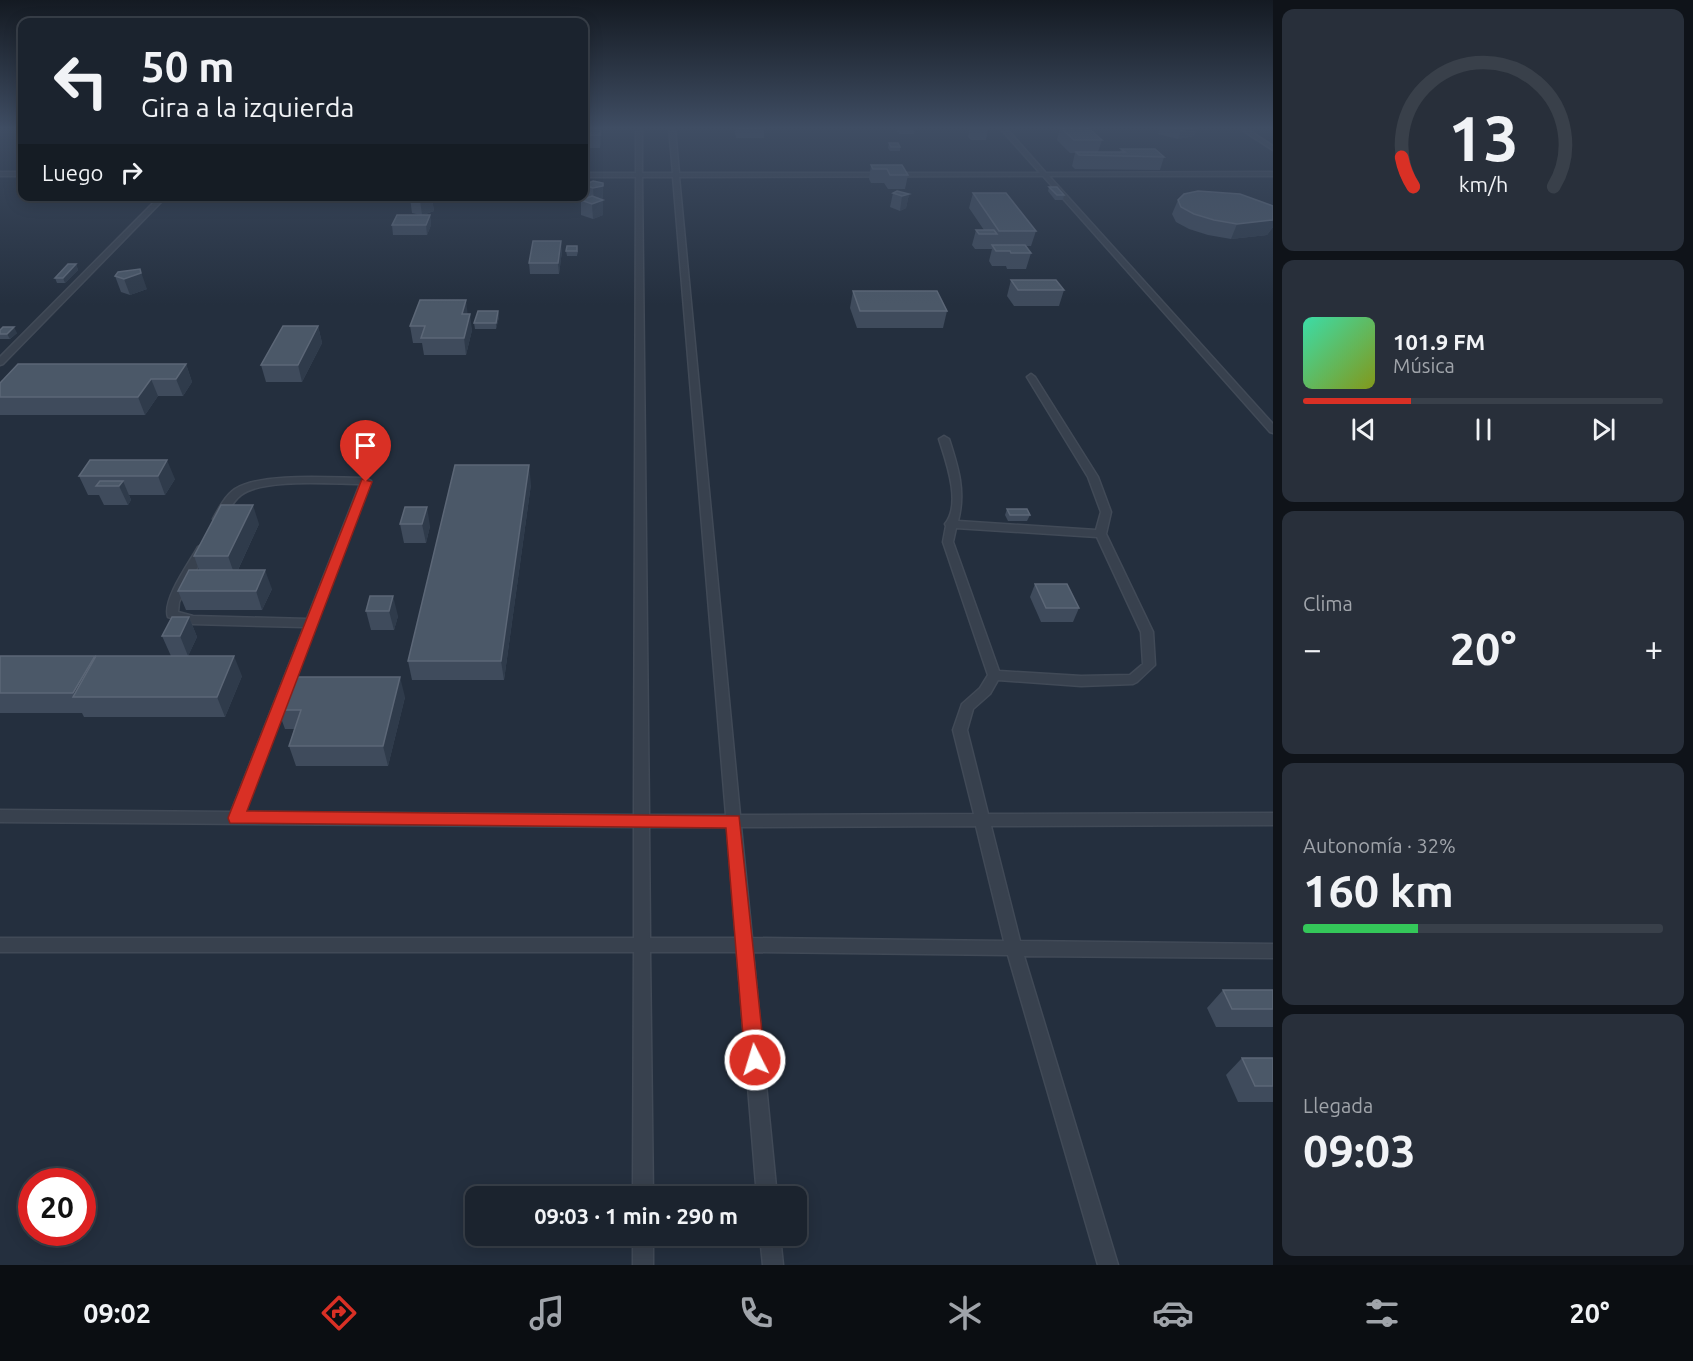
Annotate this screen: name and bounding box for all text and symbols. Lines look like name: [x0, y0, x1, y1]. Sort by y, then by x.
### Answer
icon: left: [42, 42, 120, 120]
text: 50 m: [141, 43, 235, 90]
text: Gira a la izquierda: [141, 92, 354, 122]
text: 13: [1448, 103, 1518, 173]
icon: right: [115, 156, 148, 189]
text: Luego: [42, 160, 103, 185]
text: km/h: [1458, 172, 1508, 196]
text: 101.9 FM: [1393, 329, 1485, 354]
text: Música: [1393, 354, 1455, 377]
icon: previous: [1347, 413, 1380, 446]
icon: pause: [1467, 413, 1500, 446]
icon: next: [1587, 413, 1620, 446]
pin: [340, 420, 391, 482]
icon: arrive: [349, 429, 382, 462]
text: Clima: [1303, 592, 1353, 615]
text: 20°: [1450, 623, 1516, 674]
text: −: [1303, 630, 1322, 667]
text: +: [1644, 630, 1663, 667]
text: Autonomía · 32%: [1303, 834, 1456, 857]
text: 160 km: [1303, 865, 1454, 916]
position arrow: [723, 1028, 787, 1092]
text: Llegada: [1303, 1094, 1373, 1117]
text: 09:03: [1303, 1125, 1416, 1176]
speed limit sign: 20: [18, 1168, 96, 1246]
text: 09:03 · 1 min · 290 m: [534, 1203, 738, 1228]
icon: directions: [318, 1292, 360, 1334]
icon: music: [526, 1292, 568, 1334]
icon: phone: [735, 1292, 777, 1334]
icon: climate: [944, 1292, 986, 1334]
icon: car: [1152, 1292, 1194, 1334]
icon: filters: [1361, 1292, 1403, 1334]
text: 09:02: [83, 1298, 151, 1328]
text: 20°: [1570, 1298, 1610, 1328]

